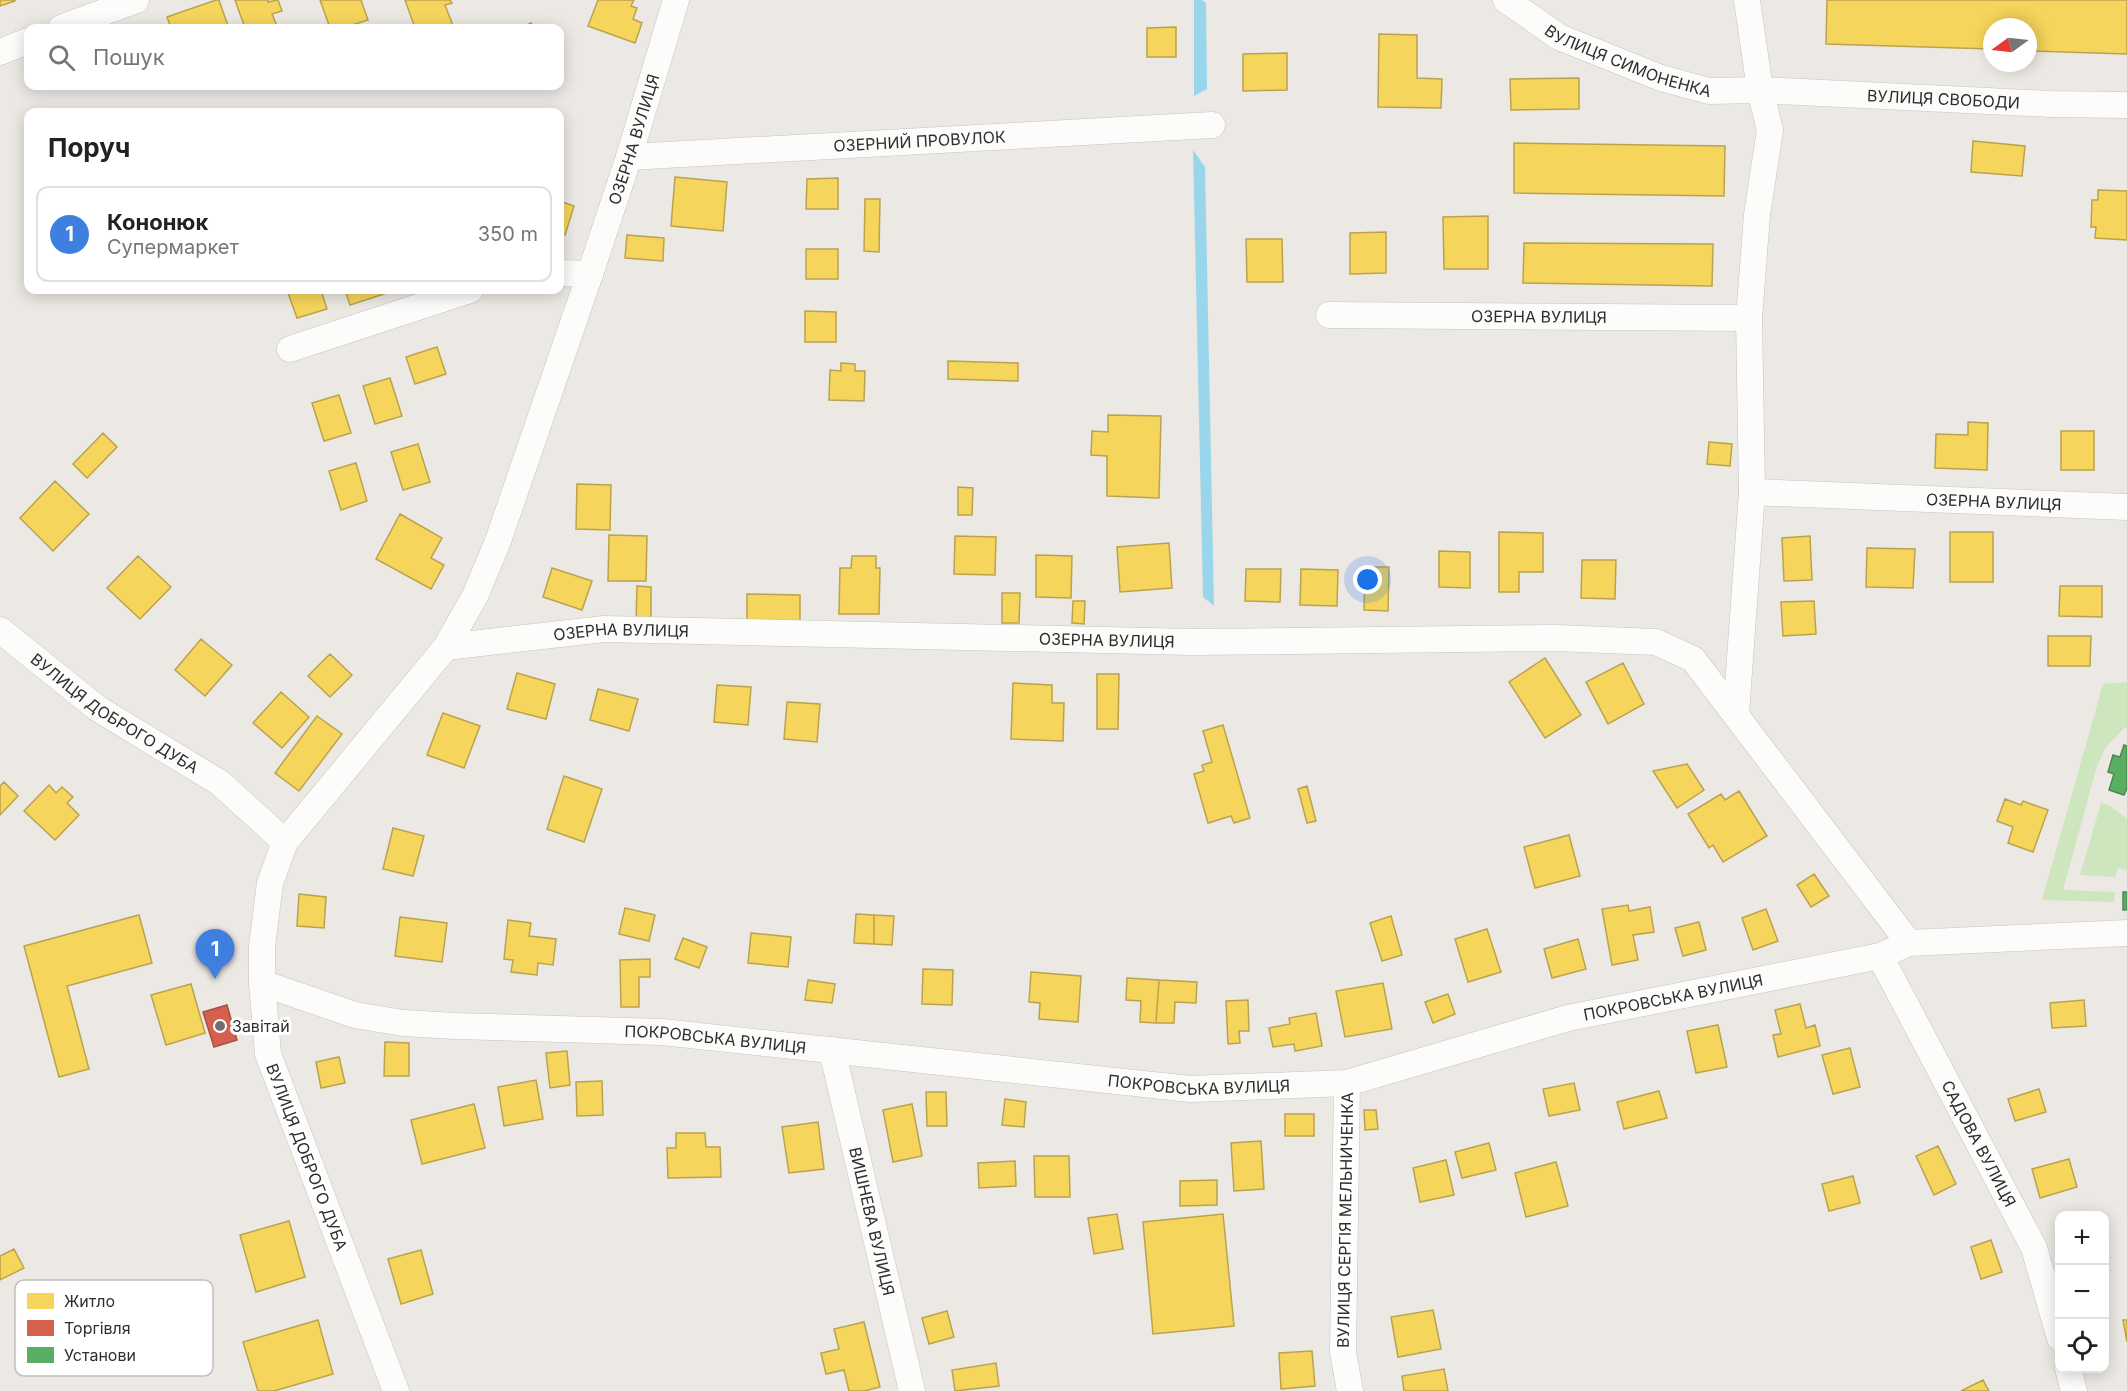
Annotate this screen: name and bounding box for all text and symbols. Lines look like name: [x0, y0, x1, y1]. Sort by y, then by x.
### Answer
north arrow: [1983, 18, 2037, 72]
street label: ВУЛИЦЯ СИМОНЕНКА: [1541, 20, 1714, 101]
search box: [24, 24, 564, 90]
icon: search: [45, 41, 78, 74]
text: Пошук: [93, 44, 165, 70]
street label: ОЗЕРНА ВУЛИЦЯ: [604, 72, 663, 207]
street label: ВУЛИЦЯ СВОБОДИ: [1867, 85, 2020, 112]
street label: ОЗЕРНИЙ ПРОВУЛОК: [833, 126, 1006, 156]
text: Поруч: [48, 132, 130, 163]
text: Кононюк: [107, 209, 208, 235]
text: 1: [65, 222, 74, 246]
text: 350 m: [478, 222, 538, 246]
text: Супермаркет: [107, 235, 239, 259]
street label: ОЗЕРНА ВУЛИЦЯ: [1471, 306, 1607, 327]
street label: ОЗЕРНА ВУЛИЦЯ: [1926, 489, 2062, 514]
your location: [1353, 565, 1382, 594]
street label: ОЗЕРНА ВУЛИЦЯ: [552, 619, 689, 645]
street label: ОЗЕРНА ВУЛИЦЯ: [1039, 629, 1175, 652]
street label: ВУЛИЦЯ ДОБРОГО ДУБА: [27, 649, 202, 777]
pin: 1: [196, 930, 234, 979]
street label: ПОКРОВСЬКА ВУЛИЦЯ: [1582, 969, 1765, 1025]
place label: Завітай: [232, 1016, 290, 1036]
marker: Завітай: [213, 1019, 227, 1033]
street label: ПОКРОВСЬКА ВУЛИЦЯ: [624, 1021, 807, 1058]
street label: ВУЛИЦЯ ДОБРОГО ДУБА: [262, 1060, 352, 1254]
street label: ПОКРОВСЬКА ВУЛИЦЯ: [1107, 1070, 1290, 1099]
street label: САДОВА ВУЛИЦЯ: [1937, 1077, 2020, 1210]
street label: ВУЛИЦЯ СЕРГІЯ МЕЛЬНИЧЕНКА: [1333, 1092, 1357, 1348]
street label: ВИШНЕВА ВУЛИЦЯ: [845, 1145, 899, 1298]
map controls: [2055, 1211, 2109, 1373]
button: +: [2055, 1211, 2109, 1265]
button: −: [2055, 1265, 2109, 1319]
legend: [15, 1280, 213, 1376]
text: Житло: [64, 1291, 115, 1311]
text: Торгівля: [64, 1318, 131, 1338]
button: locate: [2055, 1319, 2109, 1373]
text: Установи: [64, 1345, 136, 1365]

